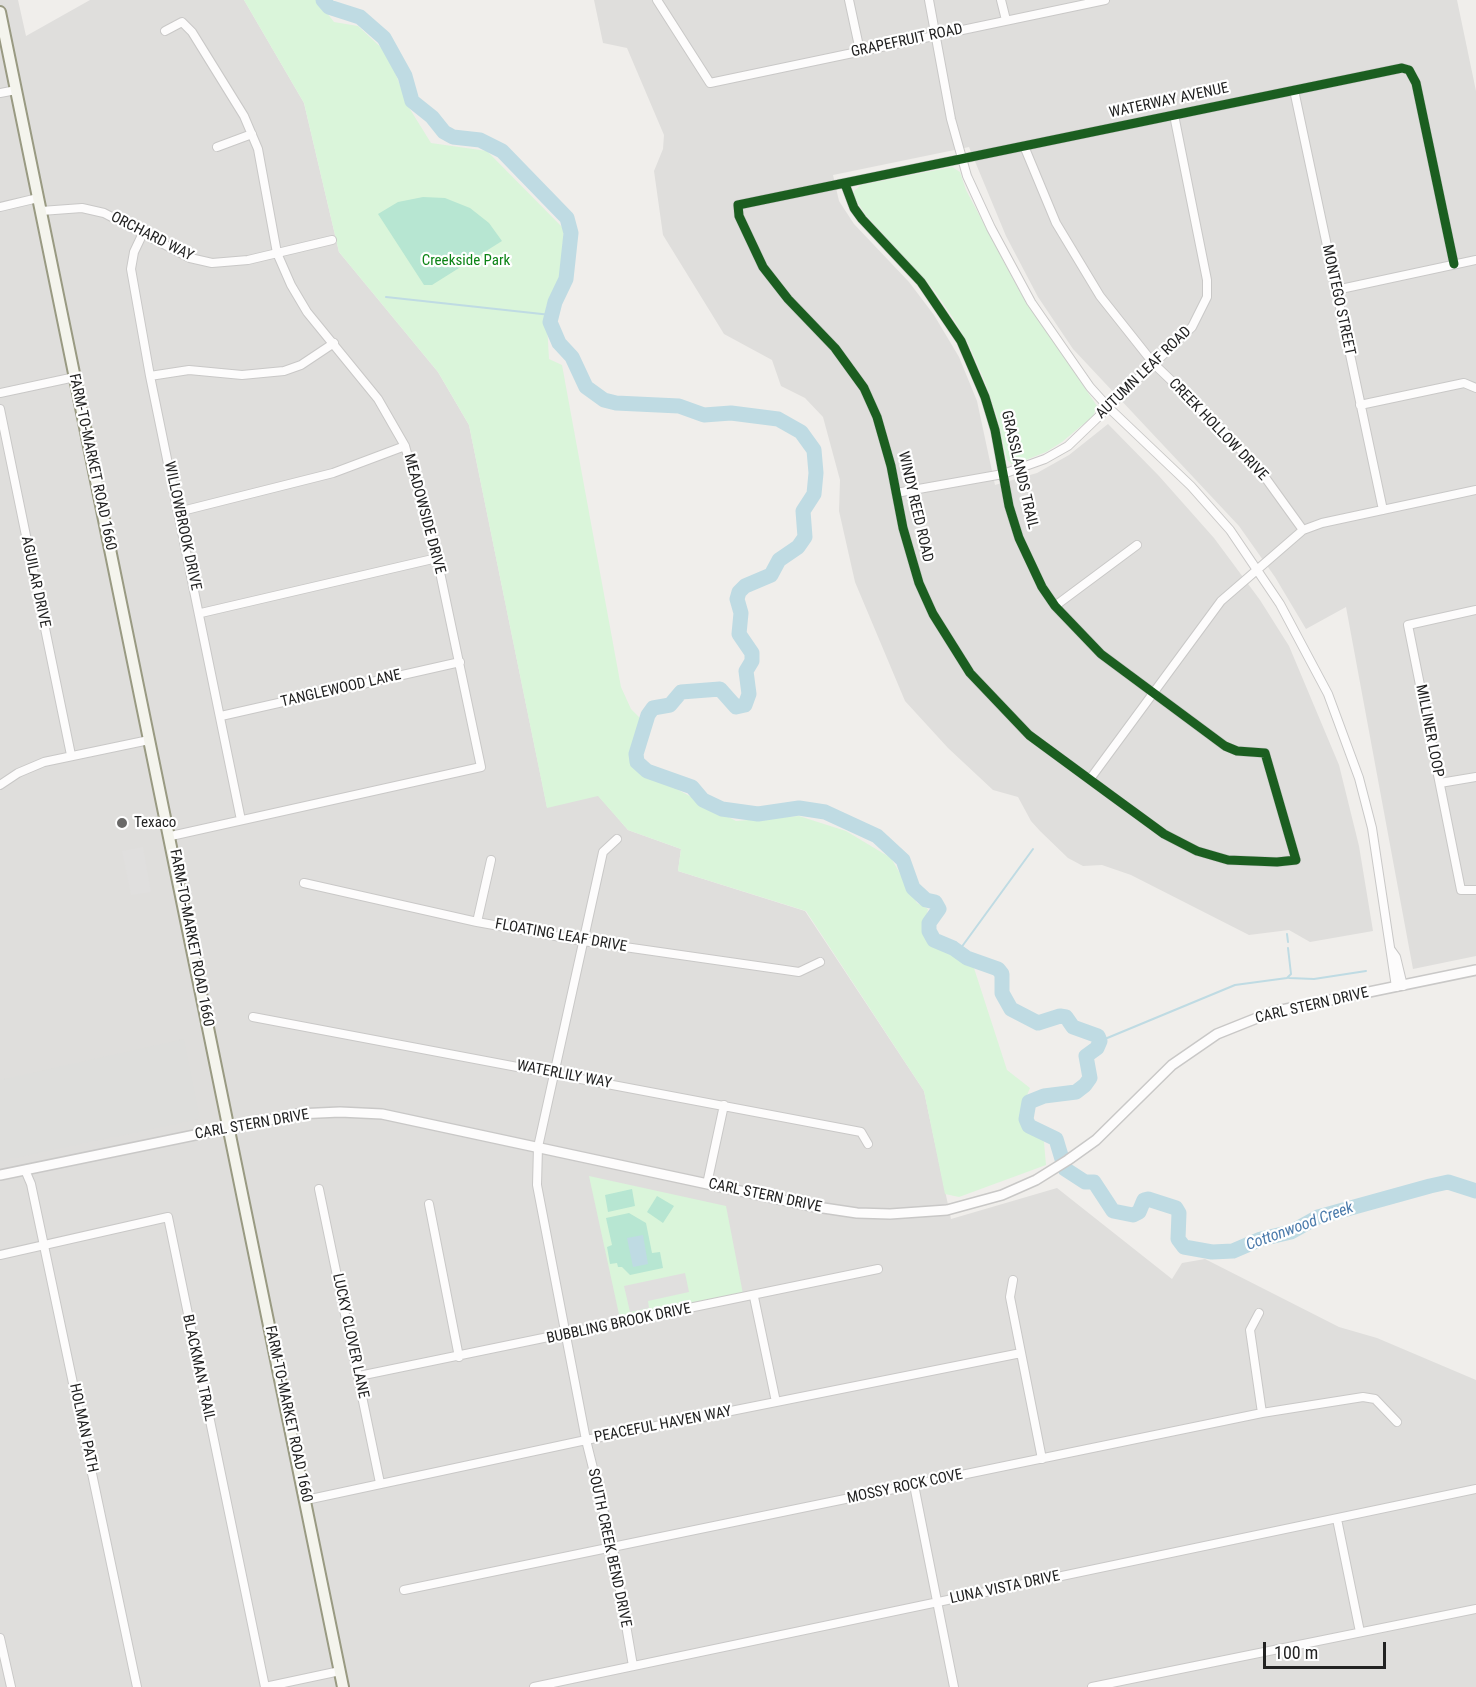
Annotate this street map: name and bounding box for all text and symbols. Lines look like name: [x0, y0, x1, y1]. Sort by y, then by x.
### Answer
street label: GRAPEFRUIT ROAD: [850, 20, 964, 62]
street label: WATERWAY AVENUE: [1108, 80, 1230, 122]
street label: ORCHARD WAY: [108, 208, 196, 266]
street label: MONTEGO STREET: [1318, 243, 1358, 357]
park label: Creekside Park: [422, 252, 510, 270]
street label: AUTUMN LEAF ROAD: [1093, 323, 1195, 423]
street label: FARM-TO-MARKET ROAD 1660: [64, 372, 120, 552]
street label: CREEK HOLLOW DRIVE: [1165, 375, 1271, 485]
street label: GRASSLANDS TRAIL: [997, 409, 1041, 531]
street label: WINDY REED ROAD: [894, 450, 936, 564]
street label: MEADOWSIDE DRIVE: [399, 452, 449, 576]
street label: WILLOWBROOK DRIVE: [160, 460, 204, 592]
street label: AGUILAR DRIVE: [17, 535, 53, 629]
street label: TANGLEWOOD LANE: [279, 666, 403, 712]
street label: MILLINER LOOP: [1411, 683, 1447, 779]
place label: Texaco: [134, 814, 176, 832]
marker: Texaco: [115, 816, 129, 830]
street label: FARM-TO-MARKET ROAD 1660: [165, 848, 217, 1028]
street label: FLOATING LEAF DRIVE: [494, 916, 628, 956]
street label: CARL STERN DRIVE: [1254, 984, 1370, 1028]
street label: WATERLILY WAY: [515, 1057, 613, 1093]
street label: CARL STERN DRIVE: [194, 1106, 310, 1144]
street label: CARL STERN DRIVE: [707, 1175, 823, 1217]
water label: Cottonwood Creek: [1244, 1199, 1356, 1255]
street label: LUCKY CLOVER LANE: [328, 1272, 372, 1400]
street label: BUBBLING BROOK DRIVE: [545, 1300, 693, 1348]
street label: BLACKMAN TRAIL: [178, 1313, 218, 1423]
street label: FARM-TO-MARKET ROAD 1660: [260, 1324, 316, 1504]
street label: HOLMAN PATH: [65, 1382, 101, 1474]
street label: PEACEFUL HAVEN WAY: [593, 1403, 733, 1447]
street label: MOSSY ROCK COVE: [846, 1466, 964, 1508]
street label: SOUTH CREEK BEND DRIVE: [583, 1467, 635, 1629]
street label: LUNA VISTA DRIVE: [948, 1568, 1062, 1608]
scale bar: [1266, 1630, 1389, 1668]
text: 100 m: [1274, 1642, 1318, 1663]

